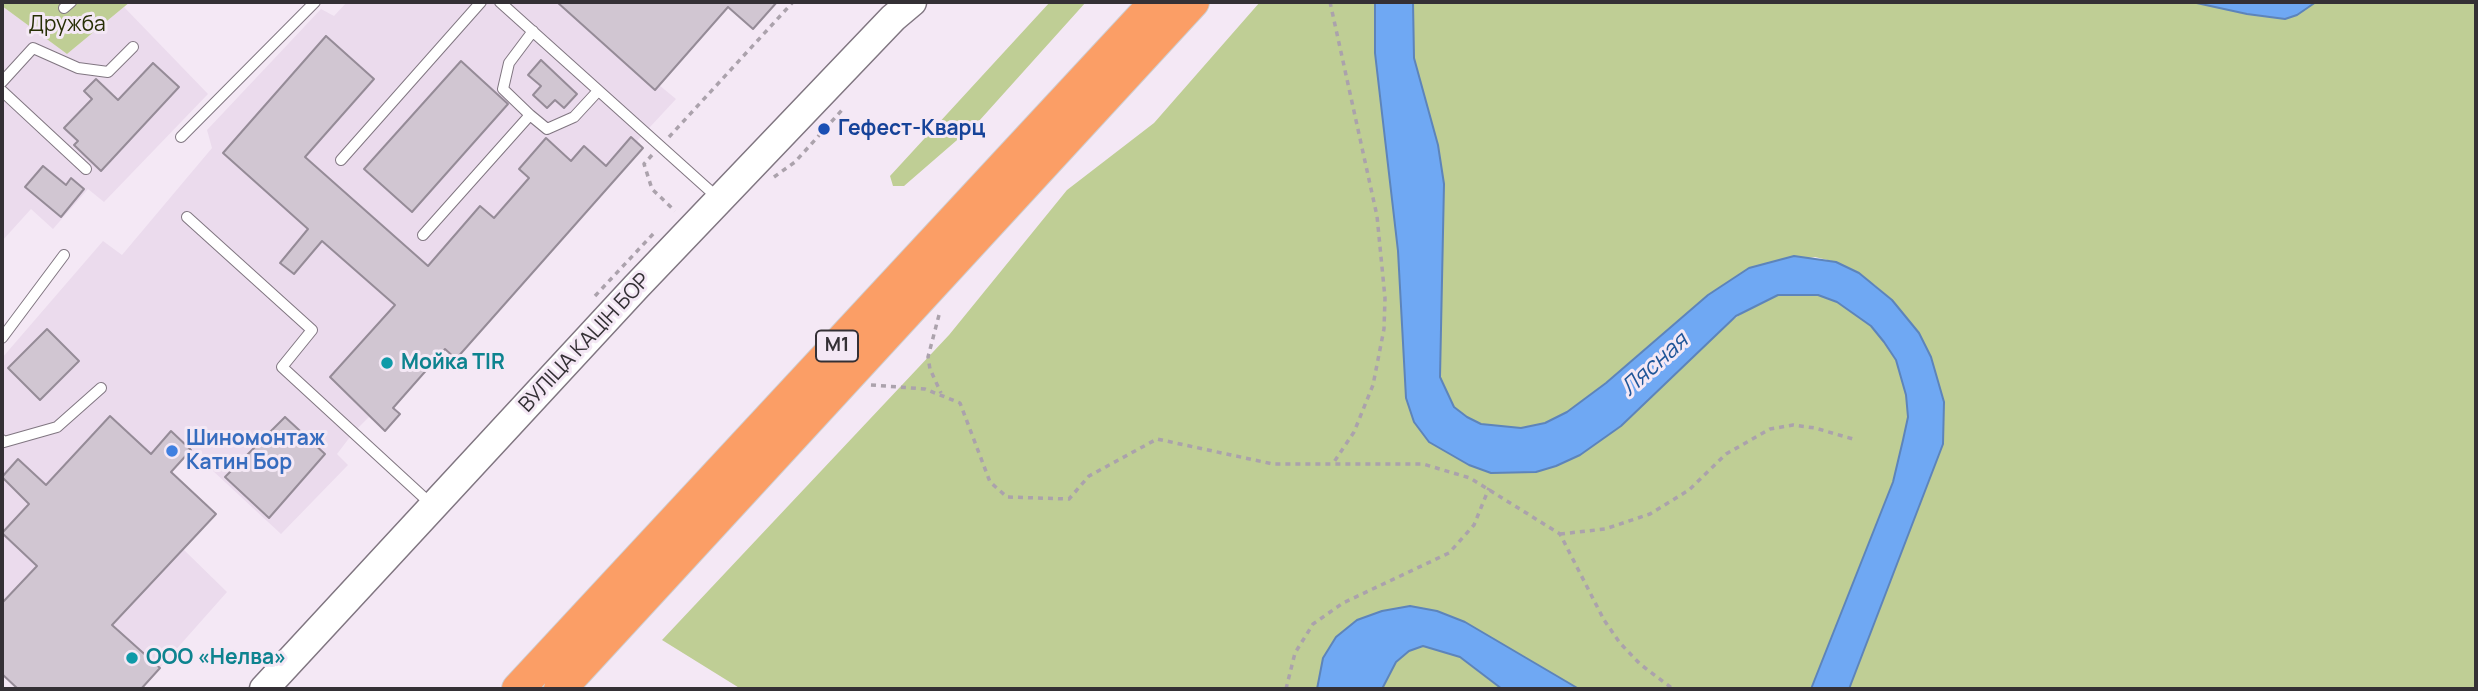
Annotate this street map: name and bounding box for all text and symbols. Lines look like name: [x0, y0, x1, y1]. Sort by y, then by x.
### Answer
park label: Дружба: [28, 12, 106, 38]
place label: Гефест-Кварц: [838, 116, 985, 142]
marker: Гефест-Кварц: [816, 121, 832, 137]
street label: ВУЛІЦА КАЦІН БОР: [514, 268, 656, 418]
water label: Лясная: [1616, 328, 1694, 402]
road number: М1: [816, 330, 858, 362]
place label: Мойка TIR: [401, 350, 505, 376]
marker: Мойка TIR: [379, 355, 395, 371]
place label: Шиномонтаж Катин Бор: [186, 426, 325, 476]
marker: Шиномонтаж Катин Бор: [164, 443, 180, 459]
place label: ООО «Нелва»: [146, 645, 286, 671]
marker: ООО «Нелва»: [124, 650, 140, 666]

